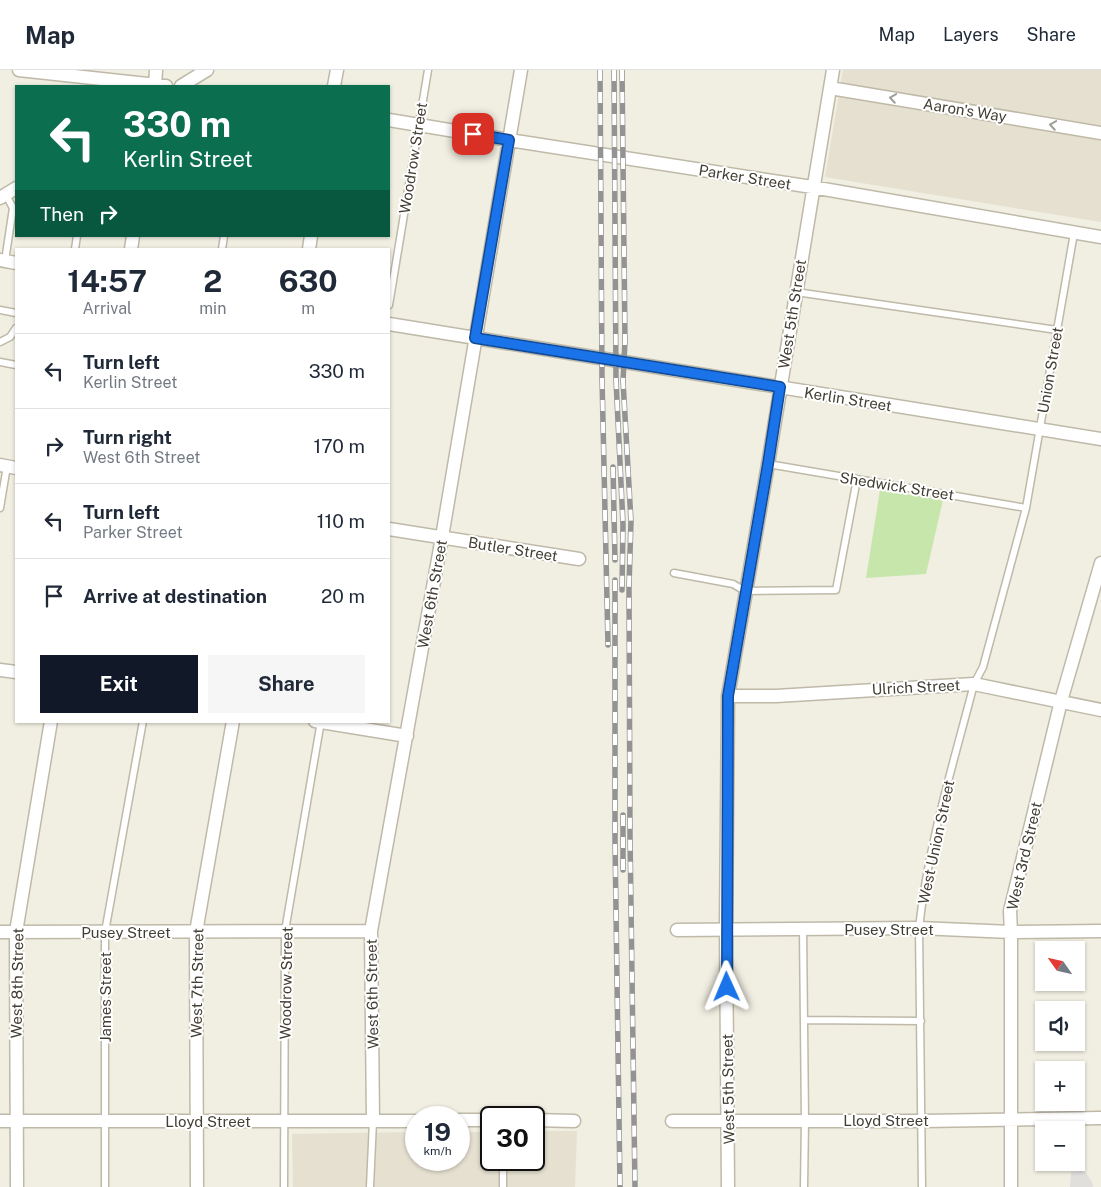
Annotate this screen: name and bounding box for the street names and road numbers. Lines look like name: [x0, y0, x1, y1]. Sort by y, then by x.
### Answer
street label: Aaron's Way: [922, 95, 1008, 125]
street label: Woodrow Street: [396, 101, 430, 215]
street label: Parker Street: [698, 161, 793, 193]
street label: West 5th Street: [775, 258, 809, 370]
street label: Union Street: [1034, 325, 1066, 415]
street label: Kerlin Street: [803, 384, 893, 414]
street label: Shedwick Street: [839, 469, 956, 503]
street label: Butler Street: [467, 534, 559, 565]
street label: West 6th Street: [414, 538, 450, 650]
street label: Ulrich Street: [871, 676, 961, 698]
street label: West Union Street: [915, 778, 957, 906]
street label: West 3rd Street: [1003, 800, 1045, 912]
street label: Pusey Street: [844, 921, 934, 938]
street label: Pusey Street: [81, 924, 171, 941]
street label: Woodrow Street: [277, 926, 295, 1040]
street label: West 8th Street: [8, 927, 26, 1038]
street label: West 7th Street: [188, 928, 206, 1038]
street label: West 6th Street: [363, 939, 381, 1049]
street label: James Street: [97, 952, 114, 1042]
street label: West 5th Street: [719, 1033, 737, 1144]
street label: Lloyd Street: [843, 1112, 929, 1129]
street label: Lloyd Street: [165, 1113, 251, 1130]

